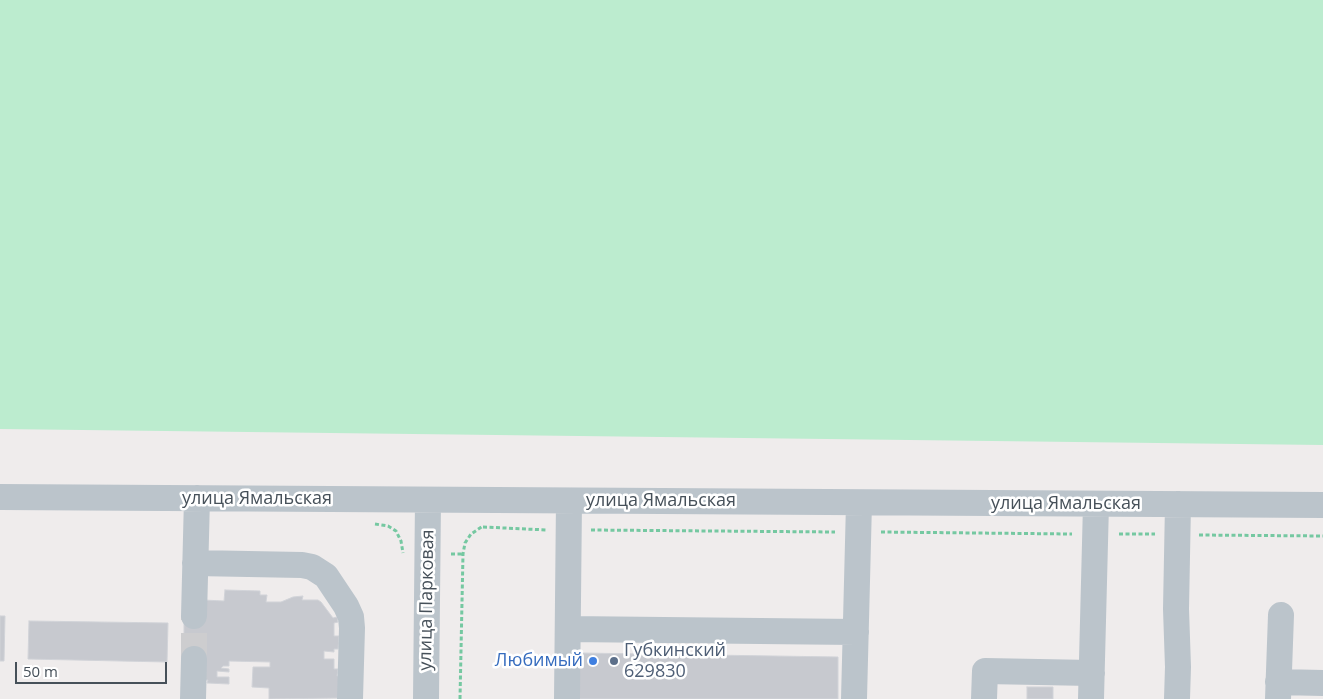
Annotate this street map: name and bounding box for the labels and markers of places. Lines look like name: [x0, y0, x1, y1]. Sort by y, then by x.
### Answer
place label: Губкинский 629830: [624, 640, 726, 682]
place label: Любимый: [495, 650, 583, 672]
marker: Любимый: [587, 655, 599, 667]
marker: Губкинский 629830: [608, 655, 620, 667]

